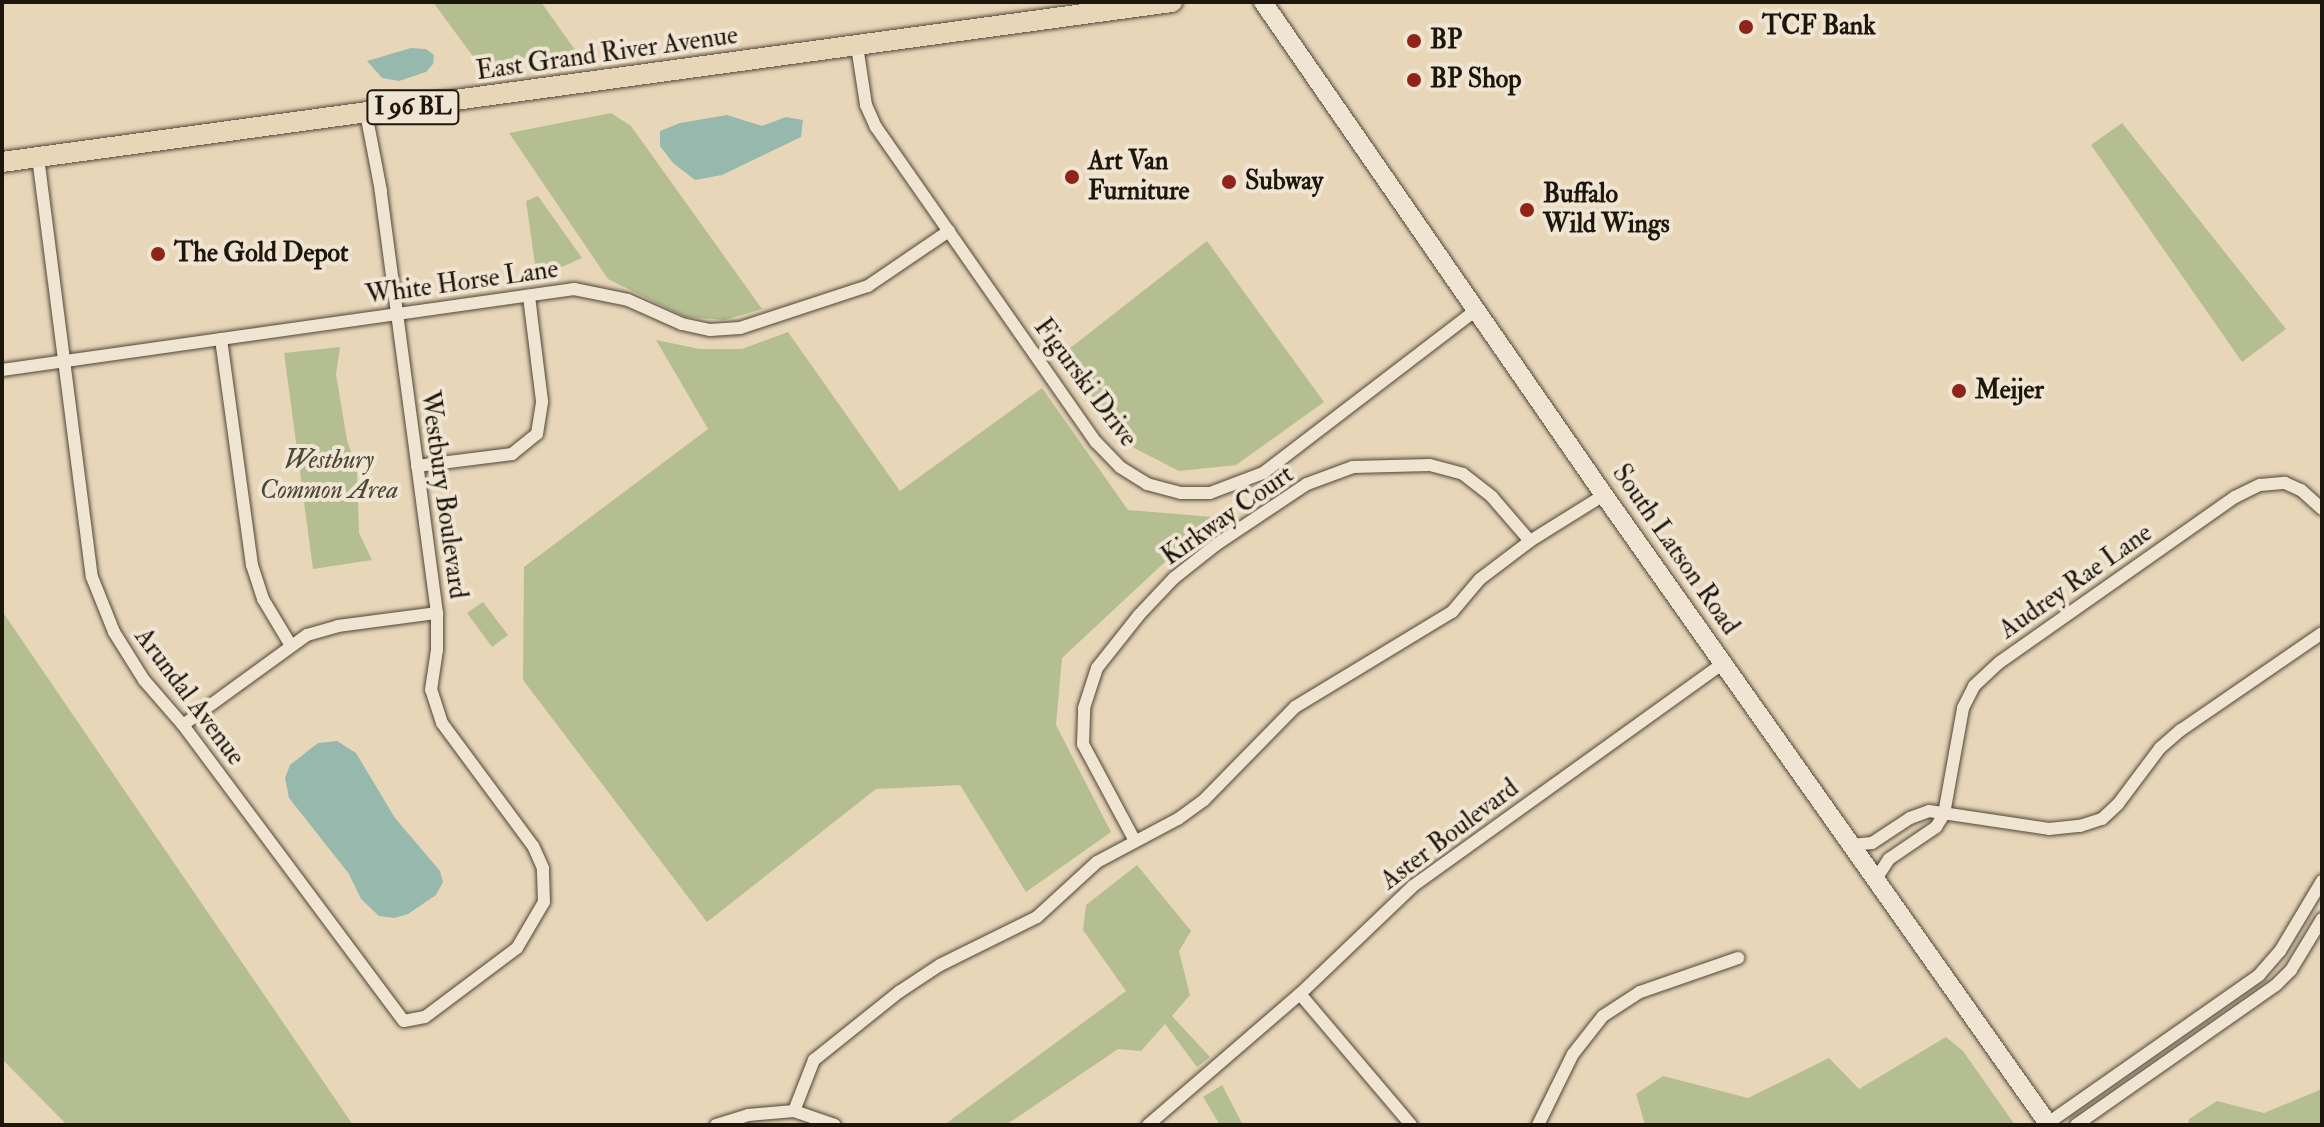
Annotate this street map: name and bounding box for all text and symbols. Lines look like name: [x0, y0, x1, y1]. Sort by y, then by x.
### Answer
place label: TCF Bank: [1762, 11, 1876, 43]
marker: TCF Bank: [1737, 18, 1755, 36]
street label: East Grand River Avenue: [474, 20, 740, 88]
place label: BP: [1430, 25, 1462, 57]
marker: BP: [1405, 32, 1423, 50]
place label: BP Shop: [1430, 64, 1521, 96]
marker: BP Shop: [1405, 71, 1423, 89]
road number: I 96 BL: [365, 87, 461, 127]
place label: Art Van Furniture: [1088, 146, 1189, 208]
place label: Subway: [1245, 166, 1323, 198]
marker: Art Van Furniture: [1063, 168, 1081, 186]
marker: Subway: [1220, 173, 1238, 191]
place label: Buffalo Wild Wings: [1543, 179, 1670, 240]
marker: Buffalo Wild Wings: [1518, 201, 1536, 219]
place label: The Gold Depot: [174, 238, 348, 270]
marker: The Gold Depot: [149, 245, 167, 263]
street label: White Horse Lane: [364, 254, 560, 312]
street label: Figurski Drive: [1027, 313, 1143, 453]
place label: Meijer: [1975, 375, 2044, 407]
marker: Meijer: [1950, 382, 1968, 400]
street label: Westbury Boulevard: [413, 389, 473, 601]
park label: Westbury Common Area: [260, 445, 398, 506]
street label: Kirkway Court: [1156, 459, 1300, 573]
street label: South Latson Road: [1605, 459, 1745, 641]
street label: Audrey Rae Lane: [1994, 518, 2158, 646]
street label: Arundal Avenue: [127, 622, 251, 772]
street label: Aster Boulevard: [1375, 773, 1525, 897]

